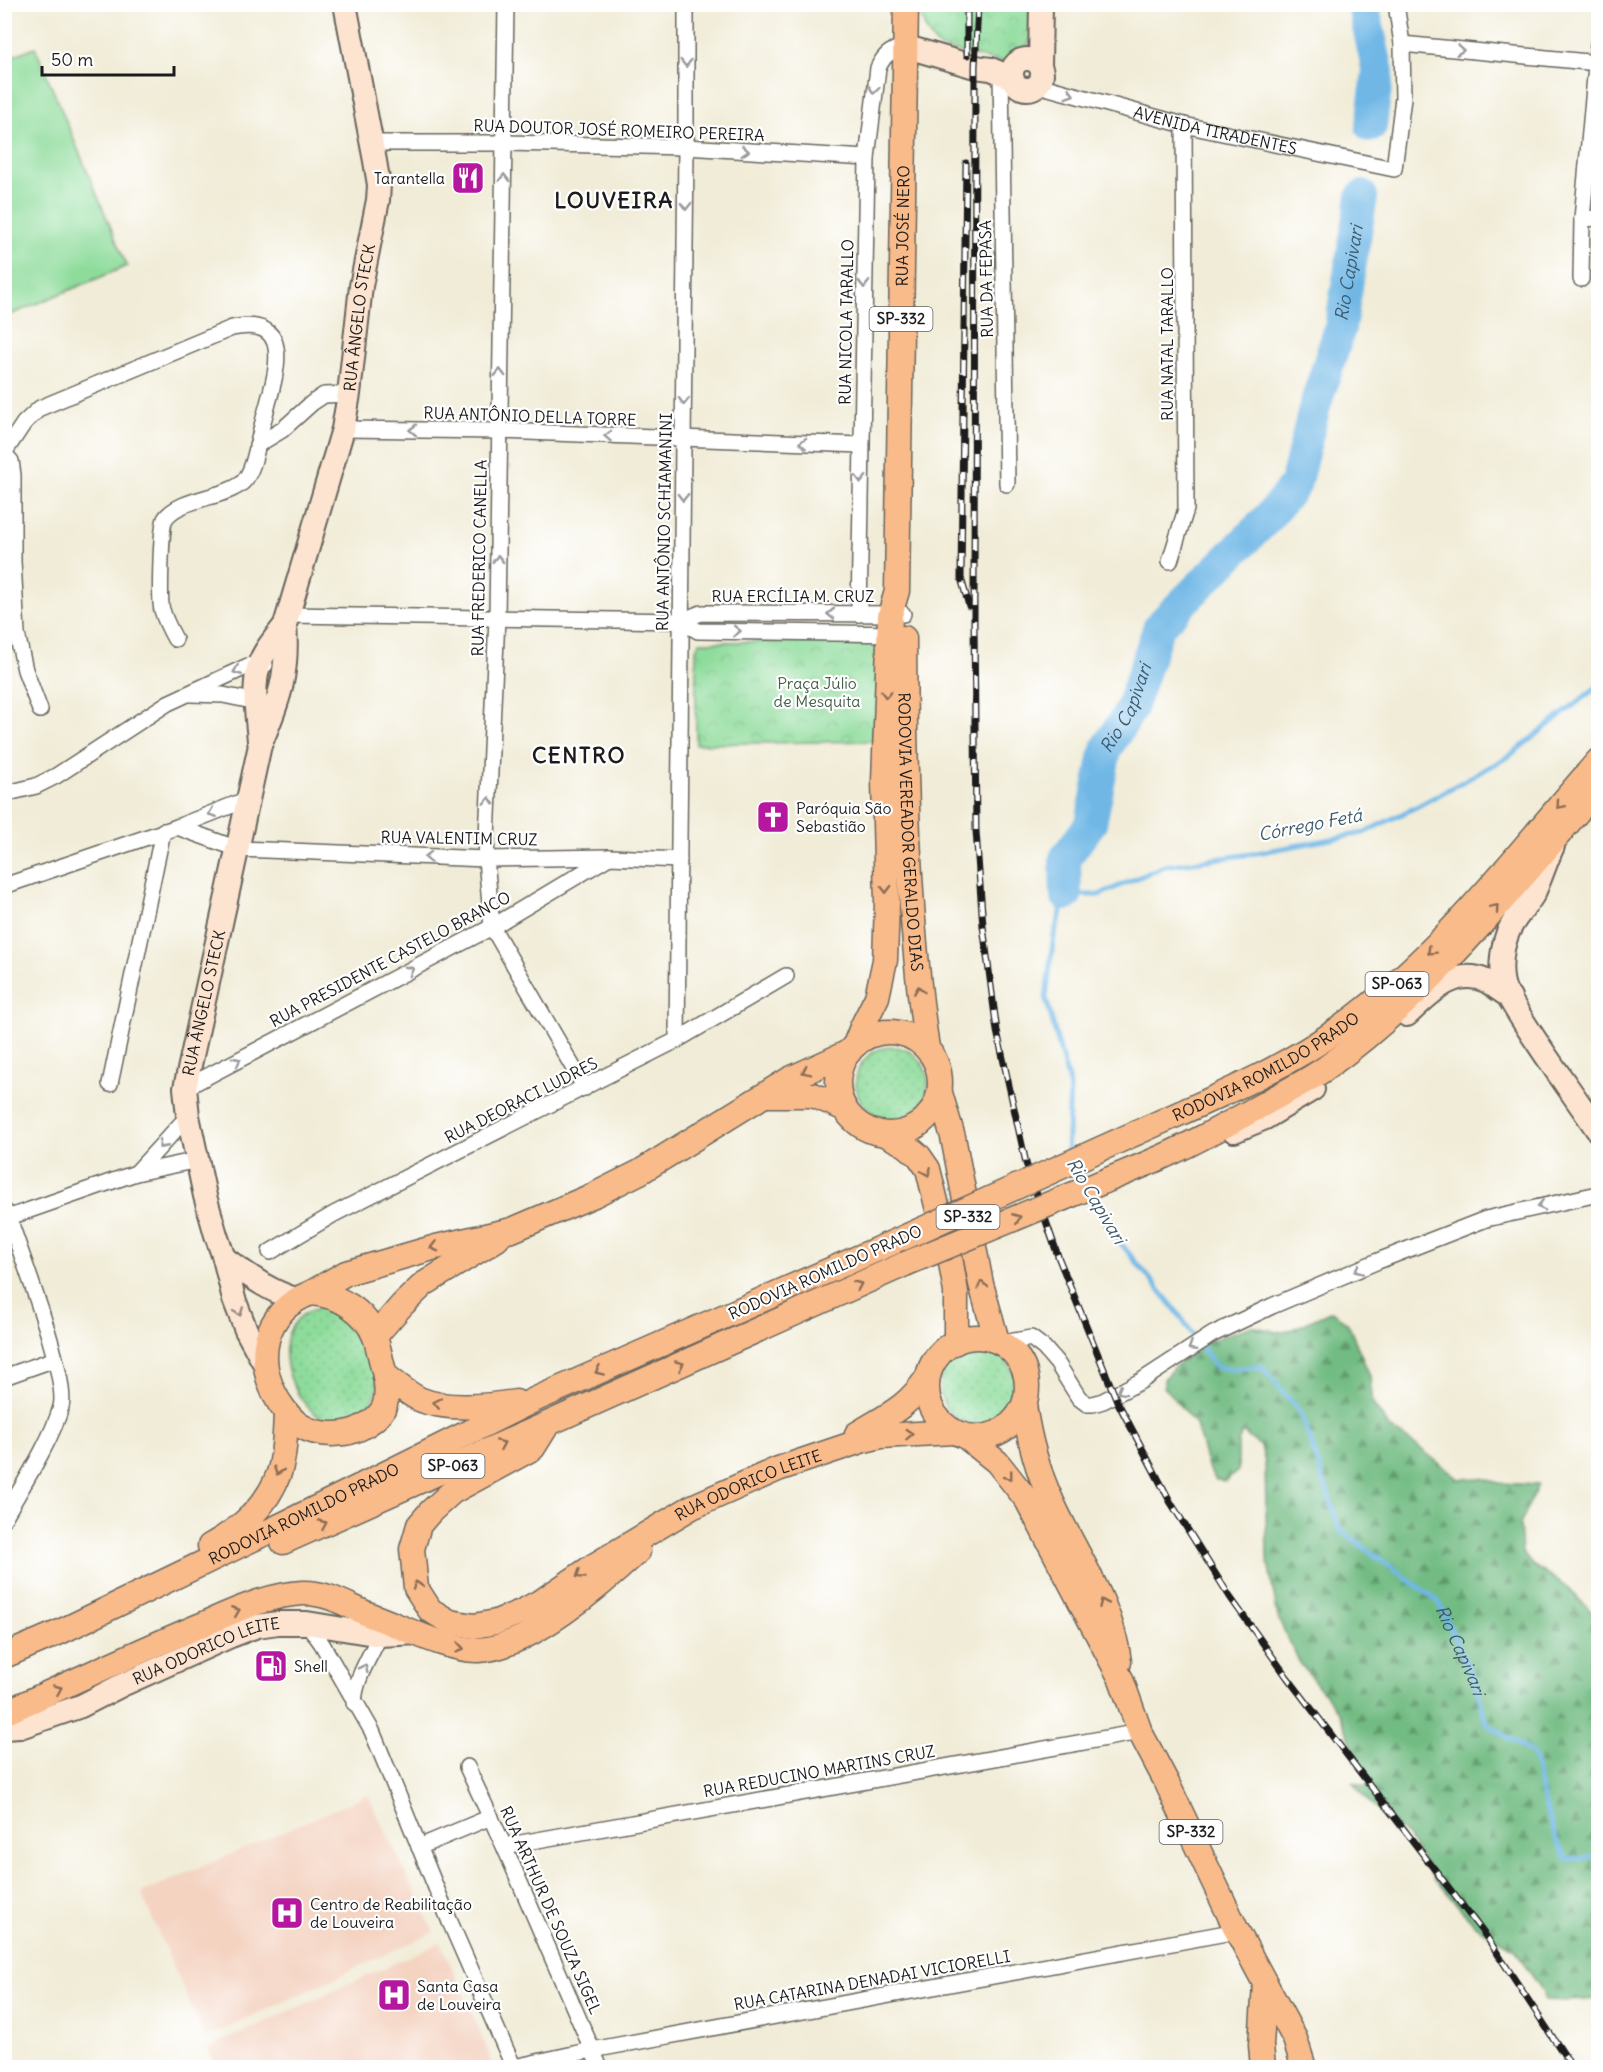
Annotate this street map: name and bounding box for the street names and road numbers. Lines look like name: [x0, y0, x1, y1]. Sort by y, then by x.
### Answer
street label: AVENIDA TIRADENTES: [1131, 102, 1299, 158]
street label: RUA DOUTOR JOSÉ ROMEIRO PEREIRA: [473, 115, 765, 145]
street label: RUA JOSÉ NERO: [892, 165, 914, 287]
street label: RUA DA FEPASA: [975, 220, 997, 338]
street label: RUA NICOLA TARALLO: [835, 239, 857, 405]
street label: RUA ÂNGELO STECK: [339, 242, 379, 393]
street label: RUA NATAL TARALLO: [1157, 267, 1177, 421]
road number: SP-332: [870, 307, 932, 331]
street label: RUA ANTÔNIO DELLA TORRE: [423, 402, 637, 430]
street label: RUA ANTÔNIO SCHIAMANINI: [652, 413, 676, 631]
street label: RUA FREDERICO CANELLA: [467, 459, 491, 657]
street label: RUA ERCÍLIA M. CRUZ: [712, 586, 874, 606]
street label: RODOVIA VEREADOR GERALDO DIAS: [894, 692, 927, 972]
street label: RUA VALENTIM CRUZ: [380, 827, 538, 849]
street label: RUA PRESIDENTE CASTELO BRANCO: [266, 887, 514, 1031]
street label: RUA ÂNGELO STECK: [178, 928, 229, 1078]
road number: SP-063: [1366, 972, 1428, 996]
street label: RODOVIA ROMILDO PRADO: [1169, 1008, 1363, 1125]
street label: RUA DEORACI LUDRES: [441, 1053, 601, 1147]
road number: SP-332: [936, 1205, 1000, 1229]
street label: RODOVIA ROMILDO PRADO: [725, 1220, 925, 1324]
street label: RUA ODORICO LEITE: [671, 1445, 824, 1525]
road number: SP-063: [422, 1454, 484, 1478]
street label: RODOVIA ROMILDO PRADO: [205, 1458, 403, 1569]
street label: RUA ODORICO LEITE: [129, 1613, 281, 1689]
street label: RUA REDUCINO MARTINS CRUZ: [702, 1741, 936, 1801]
street label: RUA ARTHUR DE SOUZA SIGEL: [496, 1803, 606, 2017]
road number: SP-332: [1160, 1820, 1222, 1844]
street label: RUA CATARINA DENADAI VICIORELLI: [732, 1946, 1012, 2014]

